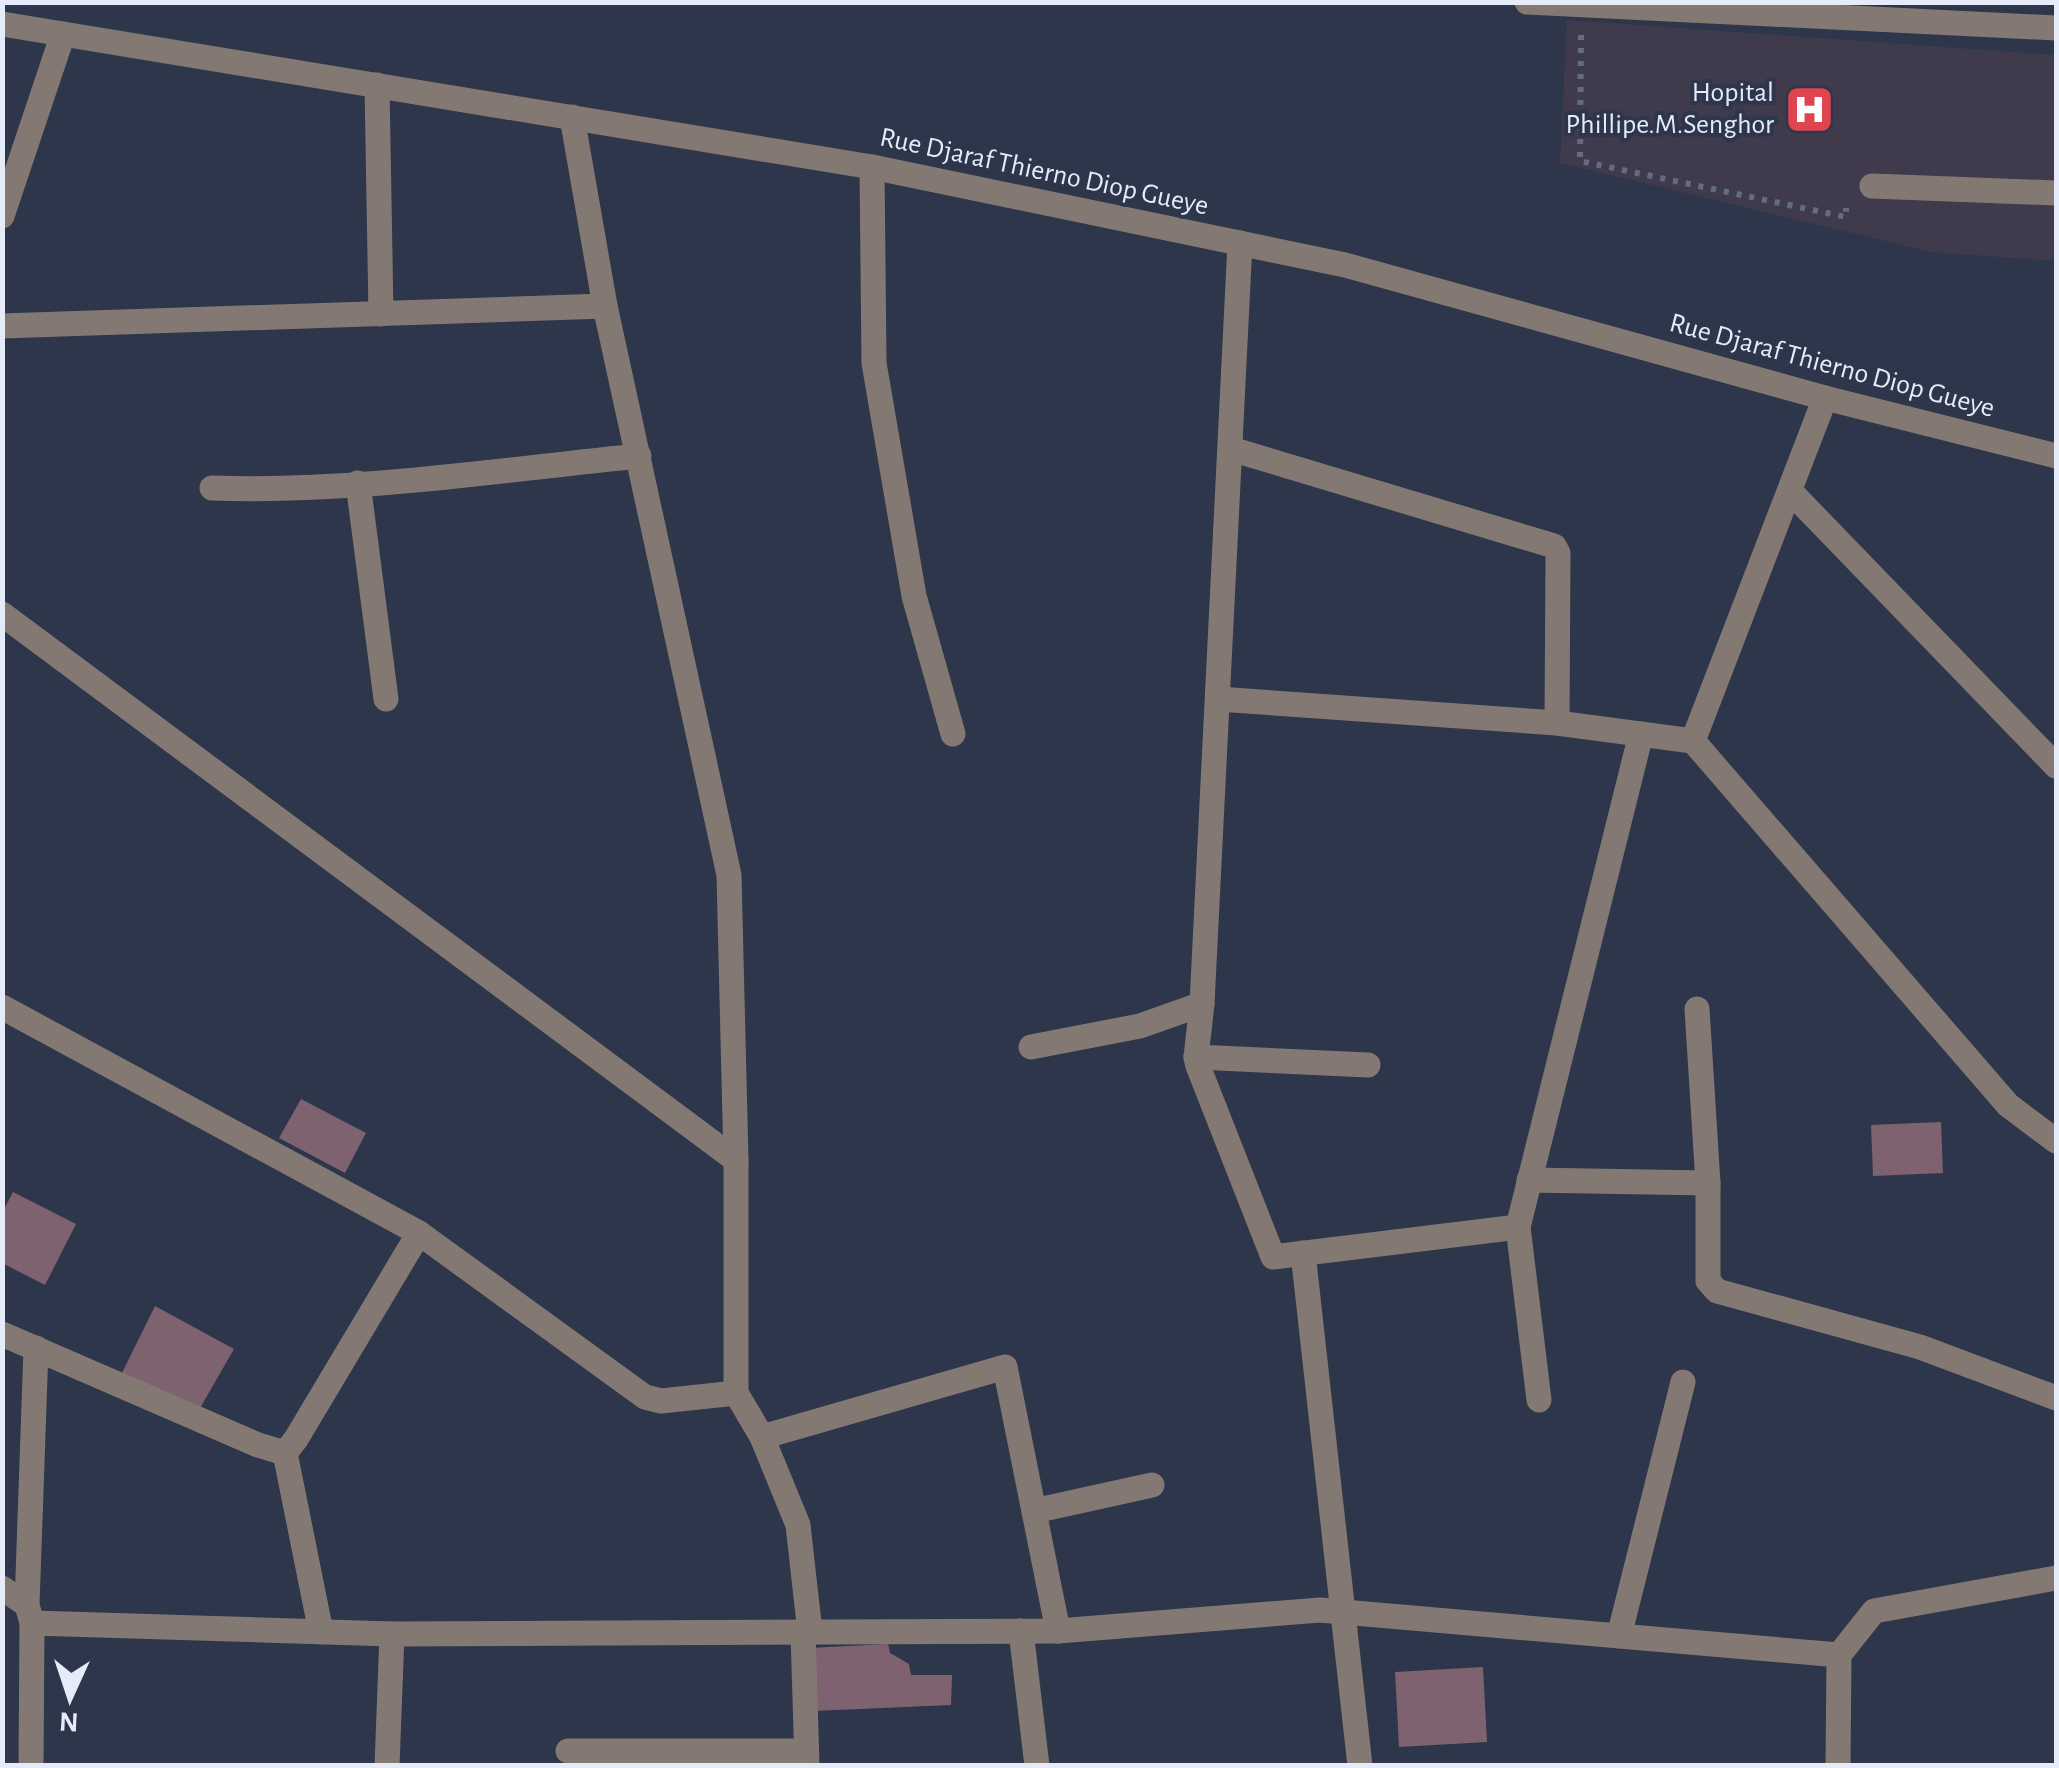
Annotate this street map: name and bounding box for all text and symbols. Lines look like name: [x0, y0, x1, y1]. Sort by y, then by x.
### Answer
place label: Hopital Phillipe.M.Senghor: [1566, 79, 1774, 139]
hospital icon: Hopital Phillipe.M.Senghor: [1783, 83, 1835, 135]
street label: Rue Djaraf Thierno Diop Gueye: [877, 123, 1211, 221]
street label: Rue Djaraf Thierno Diop Gueye: [1666, 309, 1998, 423]
north arrow: [20, 1648, 120, 1748]
text: N: [58, 1706, 79, 1735]

